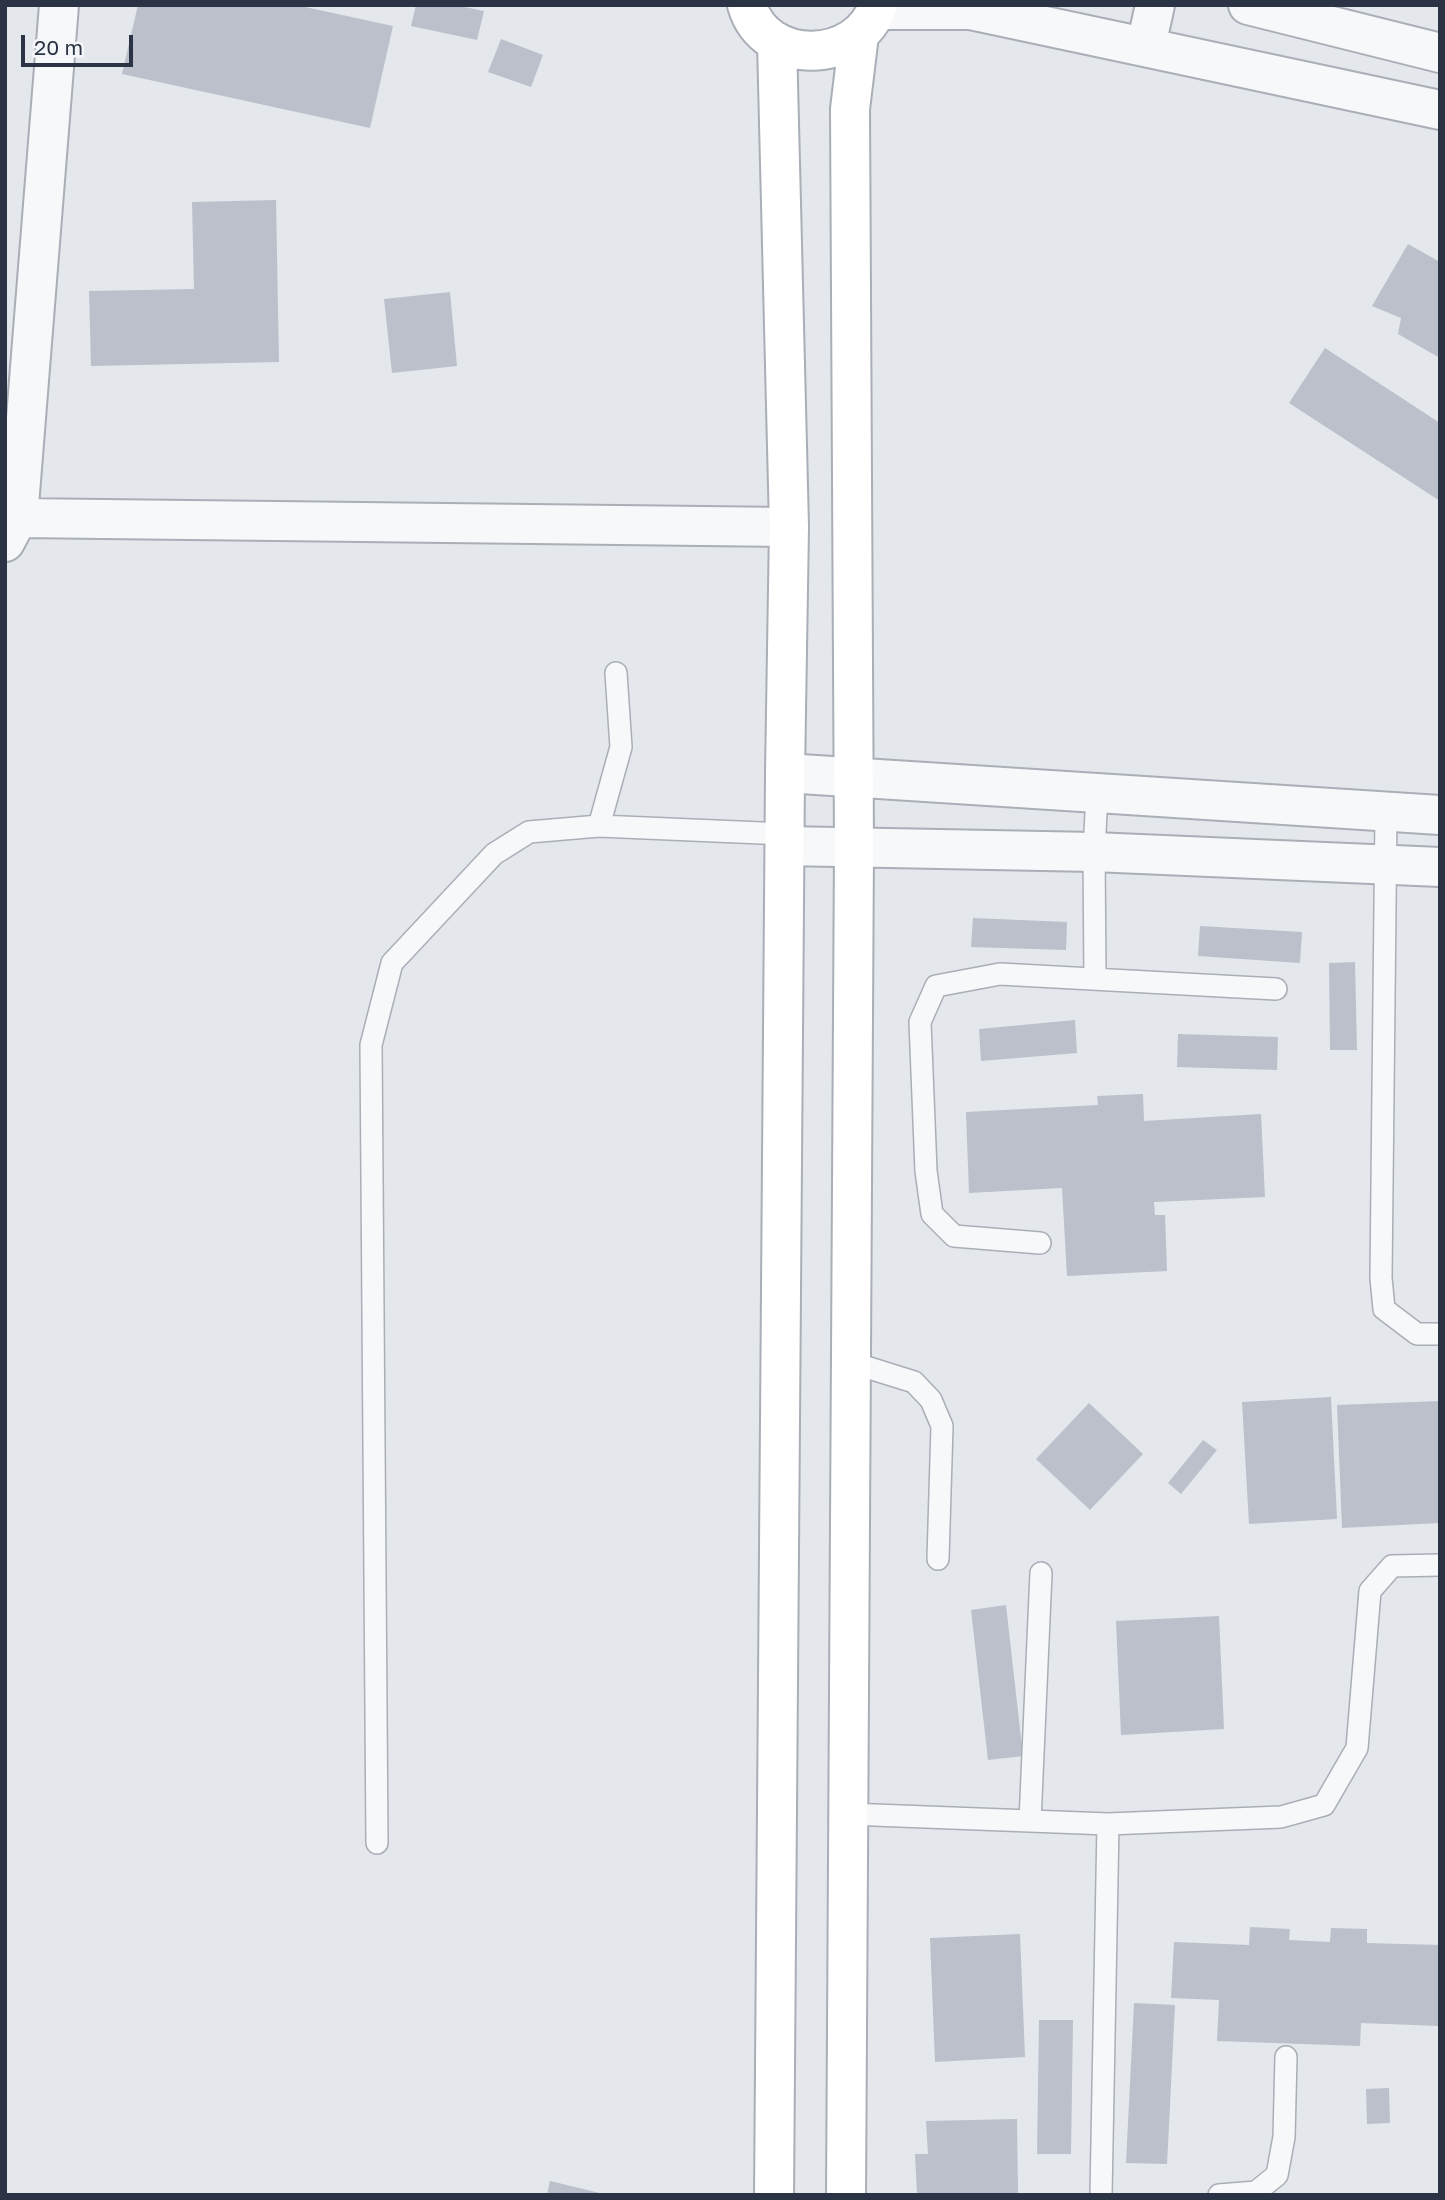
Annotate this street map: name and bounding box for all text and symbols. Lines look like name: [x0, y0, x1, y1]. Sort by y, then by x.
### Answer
scale bar: [24, 21, 136, 65]
text: 20 m: [34, 34, 83, 60]

